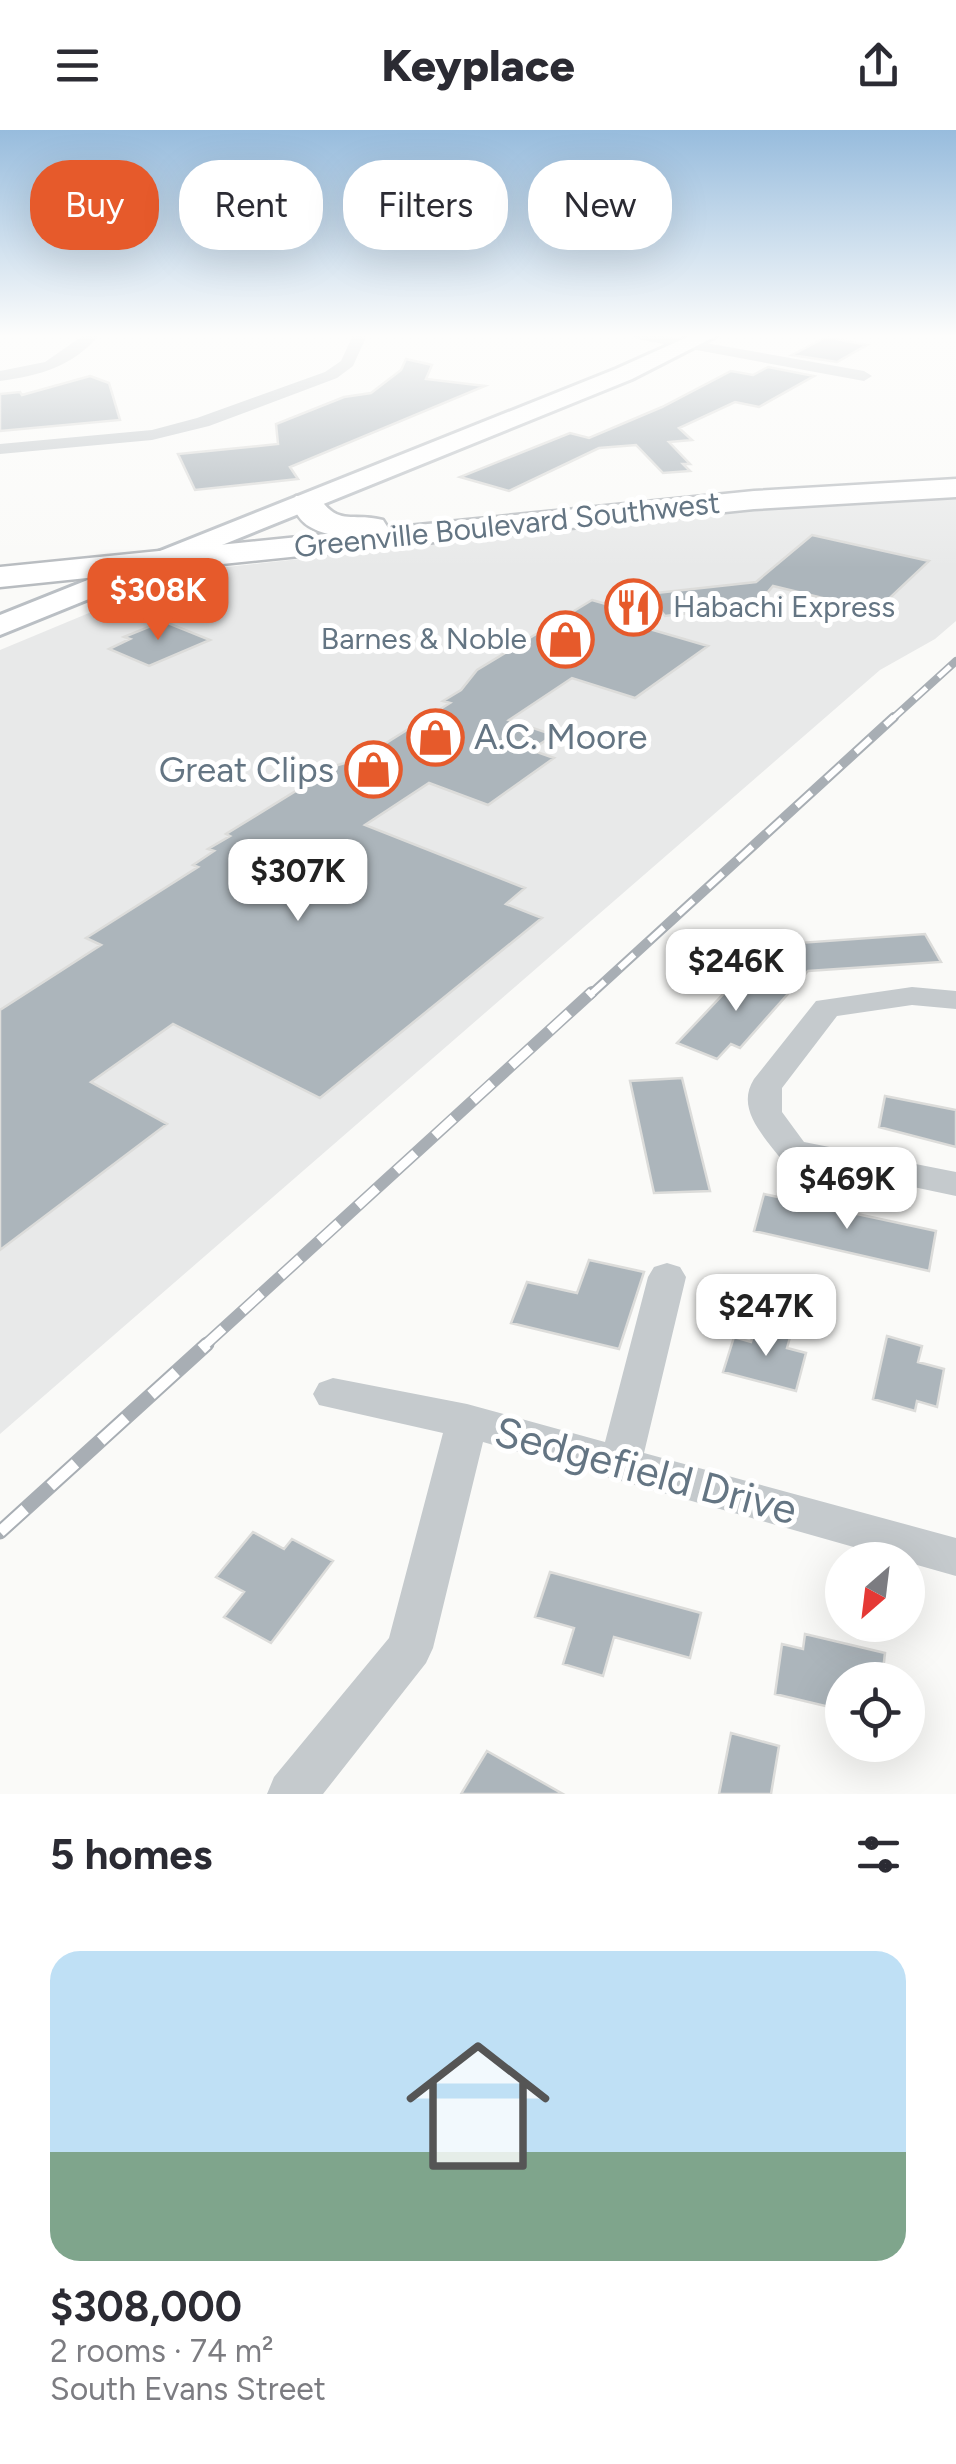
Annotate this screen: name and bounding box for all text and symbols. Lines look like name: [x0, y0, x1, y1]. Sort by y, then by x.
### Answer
icon: menu: [50, 38, 105, 93]
text: Keyplace: [381, 38, 575, 92]
icon: share: [851, 38, 906, 93]
chip: Buy: [30, 160, 159, 250]
chip: Rent: [179, 160, 323, 250]
chip: Filters: [343, 160, 508, 250]
chip: New: [528, 160, 672, 250]
street label: Greenville Boulevard Southwest: [292, 484, 722, 565]
pin: $308K: [88, 558, 228, 643]
text: $308K: [109, 571, 207, 609]
restaurant icon: Habachi Express: [604, 577, 664, 637]
place label: Habachi Express: [673, 588, 895, 625]
shop icon: Barnes & Noble: [536, 609, 596, 669]
place label: Barnes & Noble: [321, 620, 527, 657]
shop icon: A.C. Moore: [405, 707, 465, 767]
place label: A.C. Moore: [474, 716, 647, 758]
shop icon: Great Clips: [343, 740, 403, 800]
place label: Great Clips: [159, 749, 334, 791]
pin: $307K: [228, 839, 368, 924]
text: $307K: [250, 852, 346, 890]
pin: $246K: [666, 929, 806, 1014]
text: $246K: [688, 942, 784, 980]
pin: $469K: [777, 1147, 917, 1232]
text: $469K: [799, 1160, 895, 1198]
pin: $247K: [696, 1274, 836, 1359]
text: $247K: [718, 1287, 814, 1325]
street label: Sedgefield Drive: [489, 1406, 802, 1535]
north arrow: [825, 1542, 925, 1642]
map controls: [825, 1542, 925, 1762]
button: locate: [825, 1662, 925, 1762]
icon: filters: [851, 1827, 906, 1882]
text: 5 homes: [50, 1829, 212, 1880]
icon: home: [388, 2016, 568, 2196]
text: $308,000: [50, 2281, 242, 2332]
text: 2 rooms · 74 m²: [50, 2332, 274, 2370]
text: South Evans Street: [50, 2370, 326, 2408]

